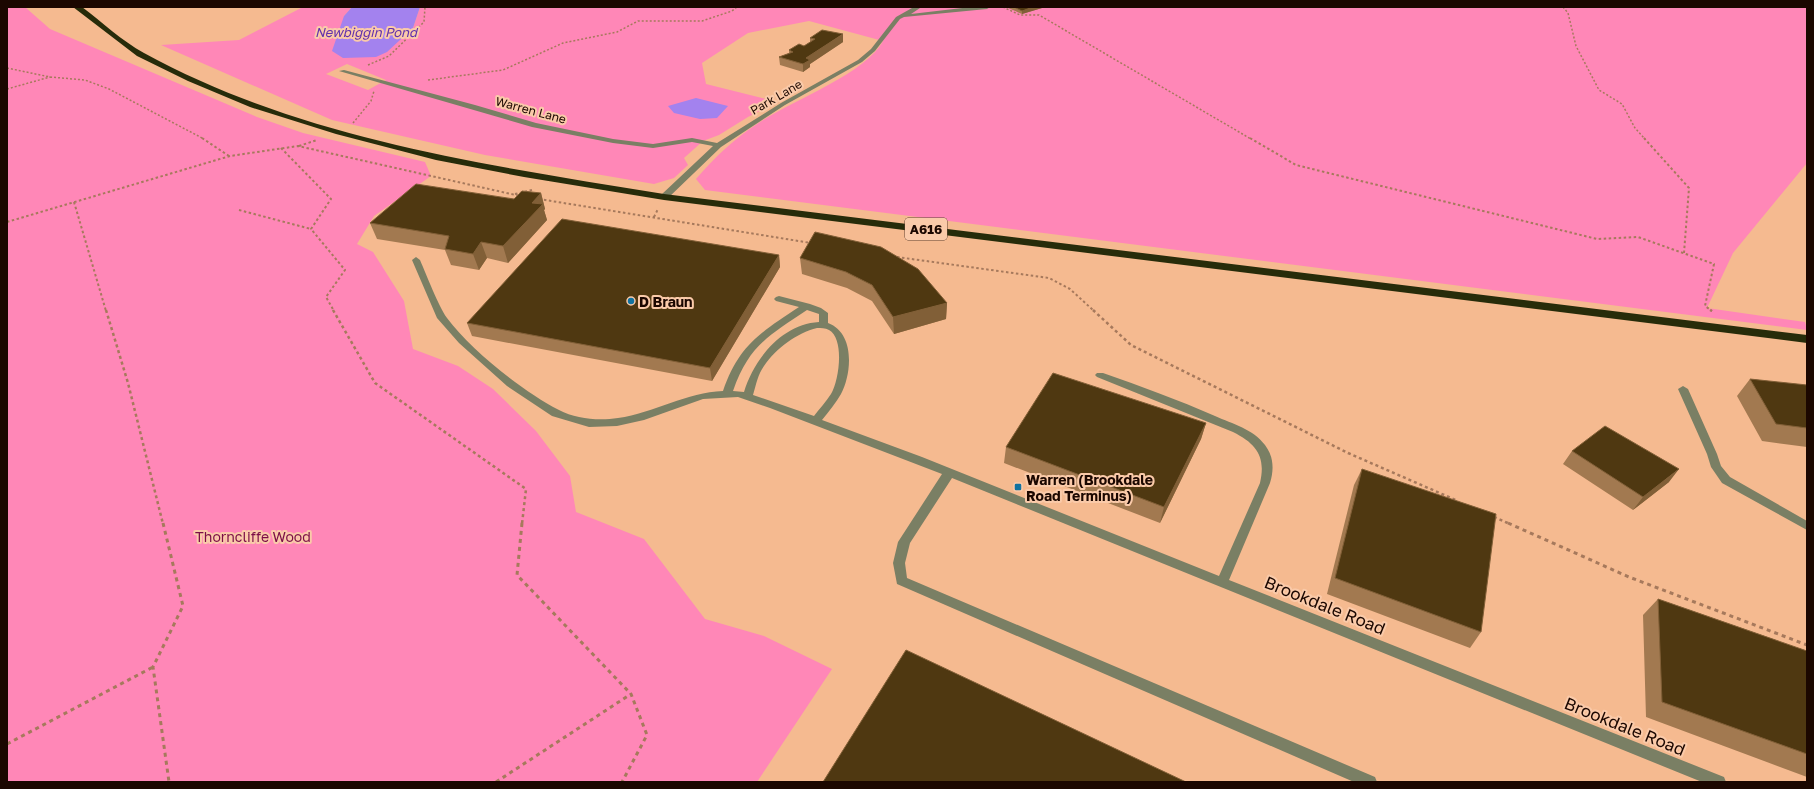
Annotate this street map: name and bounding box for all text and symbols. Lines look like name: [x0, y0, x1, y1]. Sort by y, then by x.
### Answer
water label: Newbiggin Pond: [315, 24, 419, 40]
street label: Park Lane: [748, 76, 804, 118]
street label: Warren Lane: [494, 93, 568, 127]
road number: A616: [905, 218, 947, 240]
place label: D Braun: [639, 293, 693, 310]
marker: D Braun: [626, 296, 636, 306]
place label: Warren (Brookdale Road Terminus): [1026, 471, 1153, 504]
marker: Warren (Brookdale Road Terminus): [1013, 482, 1023, 492]
park label: Thorncliffe Wood: [195, 528, 311, 545]
street label: Brookdale Road: [1261, 571, 1389, 639]
street label: Brookdale Road: [1561, 692, 1689, 760]

